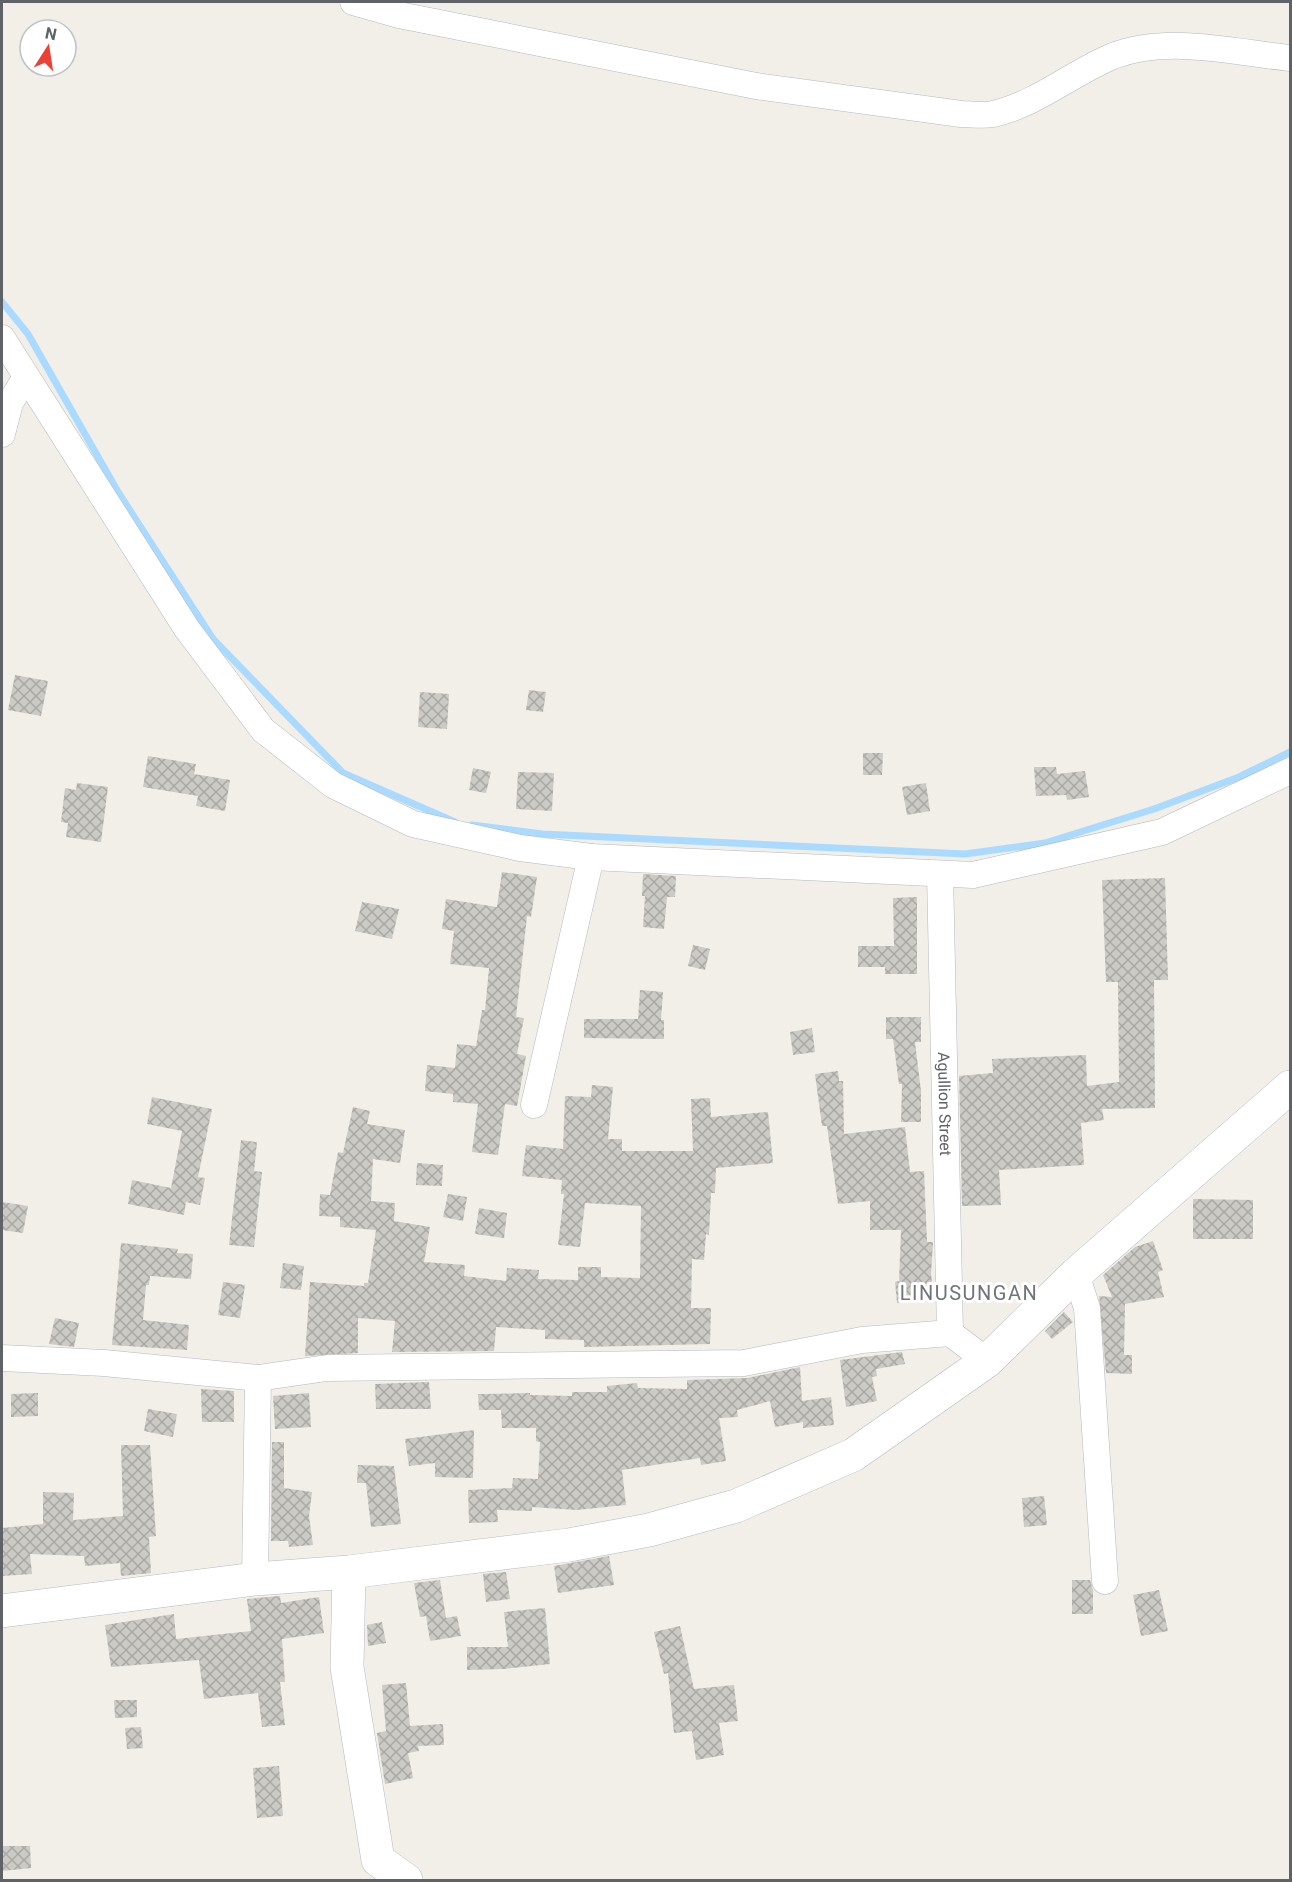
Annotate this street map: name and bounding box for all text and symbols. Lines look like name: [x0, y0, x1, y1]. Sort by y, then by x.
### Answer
north arrow: [18, 18, 78, 78]
text: N: [44, 23, 59, 44]
street label: Agullion Street: [934, 1052, 956, 1156]
district label: LINUSUNGAN: [900, 1281, 1038, 1305]

